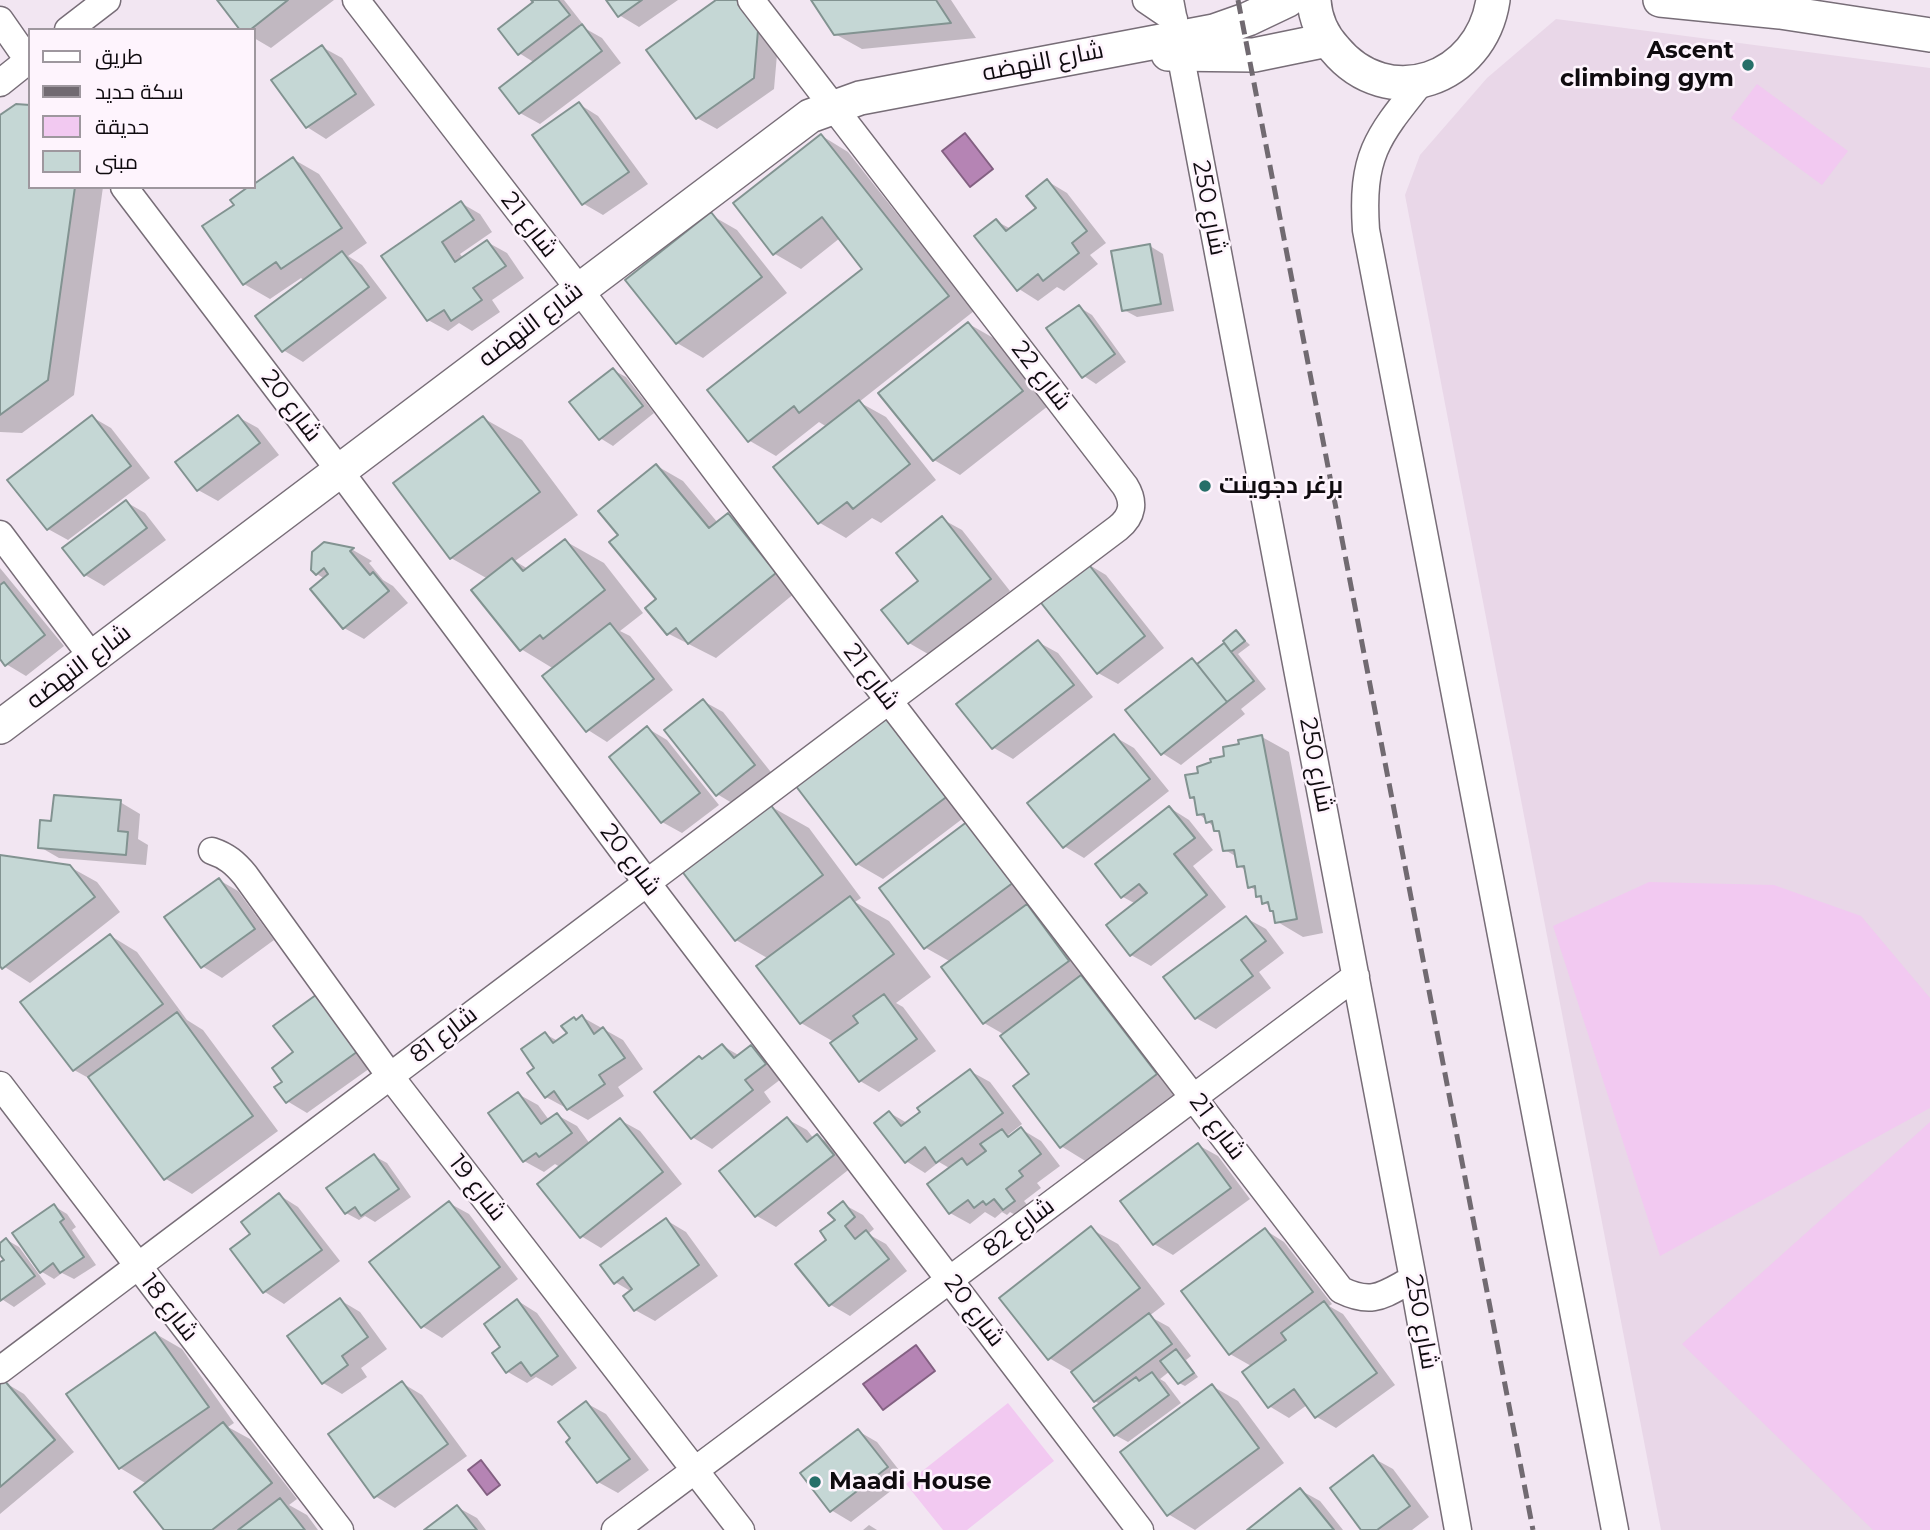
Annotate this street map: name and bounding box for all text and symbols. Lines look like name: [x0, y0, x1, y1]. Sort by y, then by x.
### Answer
legend: [28, 28, 256, 189]
street label: شارع النهضه: [980, 36, 1106, 88]
place label: Ascent climbing gym: [1560, 37, 1734, 93]
text: طريق: [95, 44, 143, 69]
marker: Ascent climbing gym: [1740, 57, 1756, 73]
text: سكة حديد: [95, 79, 184, 104]
text: حديقة: [95, 114, 149, 139]
text: مبنى: [95, 149, 138, 174]
street label: شارع 250: [1186, 158, 1232, 258]
street label: شارع 21: [495, 187, 563, 263]
street label: شارع النهضه: [473, 276, 589, 374]
street label: شارع 22: [1005, 336, 1077, 416]
street label: شارع 20: [255, 364, 327, 448]
place label: برغر دجوينت: [1219, 472, 1343, 500]
marker: برغر دجوينت: [1197, 478, 1213, 494]
street label: شارع النهضه: [21, 618, 137, 716]
street label: شارع 21: [837, 638, 905, 716]
street label: شارع 250: [1293, 715, 1339, 815]
street label: شارع 20: [594, 818, 666, 902]
street label: شارع 81: [405, 1000, 483, 1070]
street label: شارع 21: [1183, 1088, 1251, 1166]
street label: شارع 19: [442, 1149, 512, 1227]
street label: شارع 82: [978, 1192, 1060, 1264]
street label: شارع 18: [134, 1269, 204, 1347]
street label: شارع 20: [938, 1269, 1010, 1353]
street label: شارع 250: [1398, 1272, 1444, 1372]
place label: Maadi House: [829, 1468, 992, 1496]
marker: Maadi House: [807, 1474, 823, 1490]

